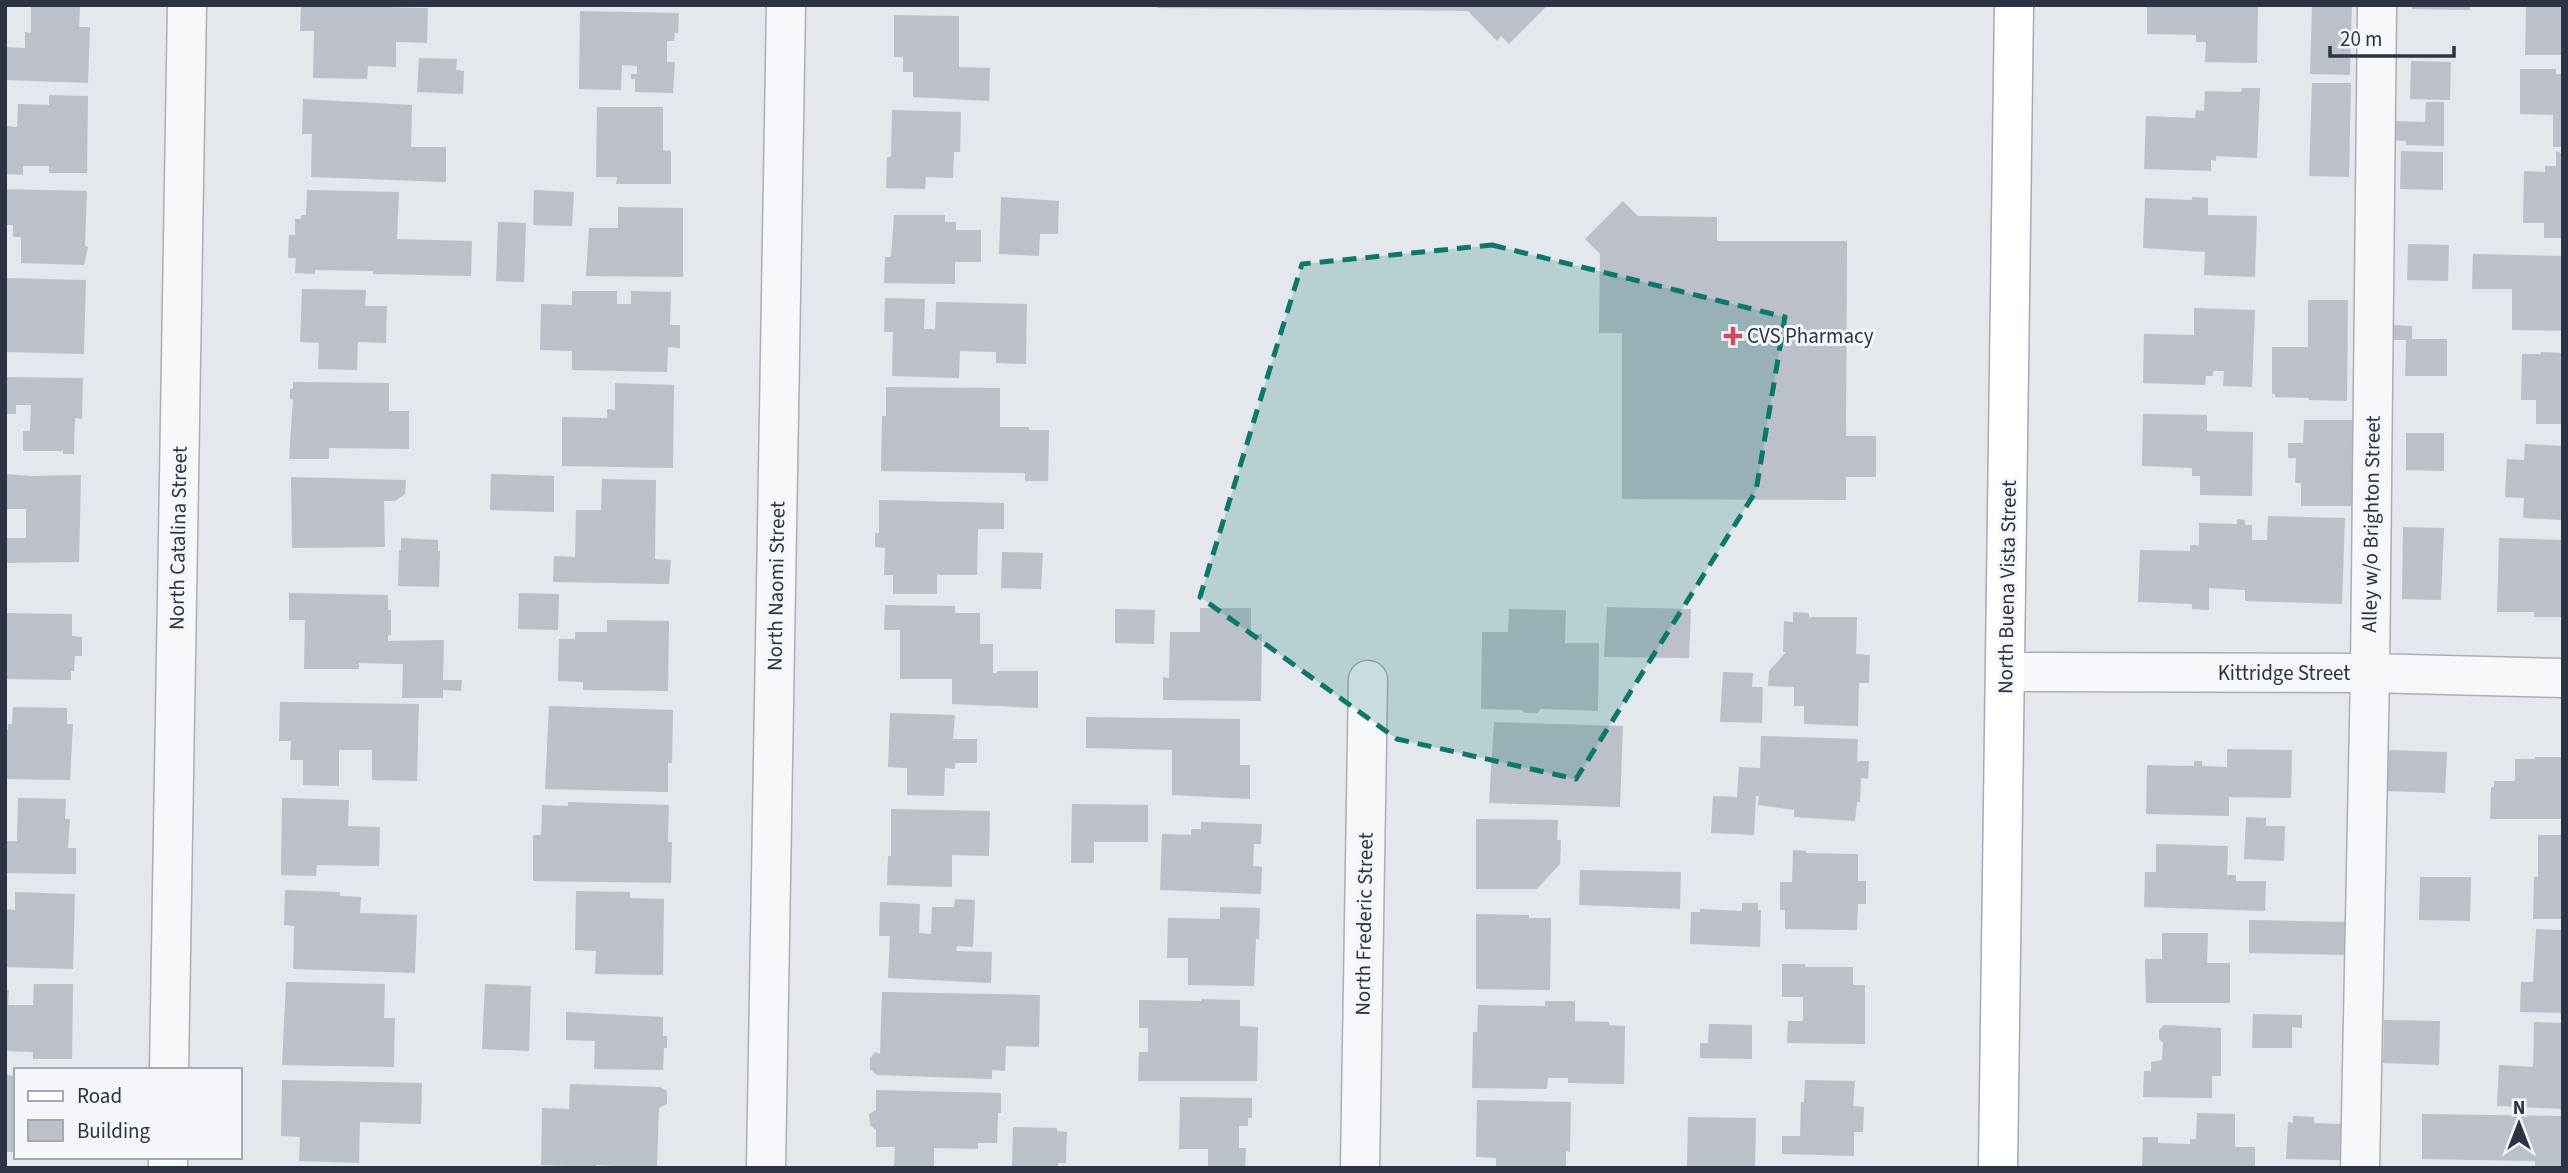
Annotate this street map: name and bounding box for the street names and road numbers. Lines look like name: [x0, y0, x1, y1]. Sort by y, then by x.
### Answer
street label: Alley w/o Brighton Street: [2354, 415, 2388, 633]
street label: North Catalina Street: [161, 446, 195, 630]
street label: North Buena Vista Street: [1990, 480, 2024, 694]
street label: North Naomi Street: [760, 501, 792, 671]
street label: Kittridge Street: [2218, 658, 2350, 688]
street label: North Frederic Street: [1347, 832, 1381, 1016]

